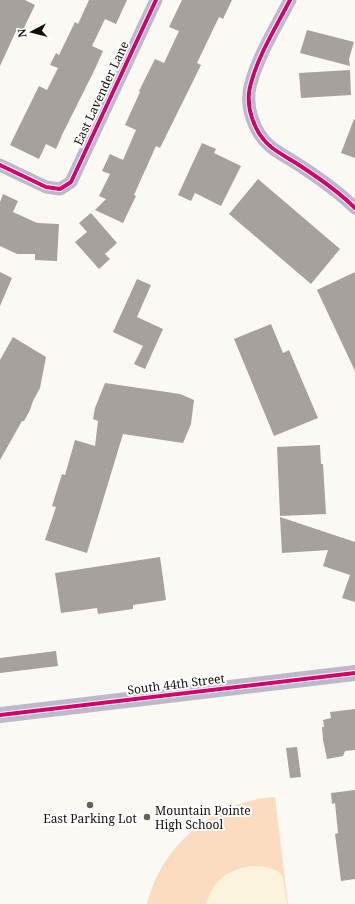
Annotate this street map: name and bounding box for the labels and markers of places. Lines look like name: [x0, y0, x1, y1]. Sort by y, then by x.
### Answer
marker: East Parking Lot: [85, 800, 95, 810]
place label: Mountain Pointe High School: [155, 802, 251, 833]
place label: East Parking Lot: [43, 810, 137, 827]
marker: Mountain Pointe High School: [142, 812, 152, 822]

